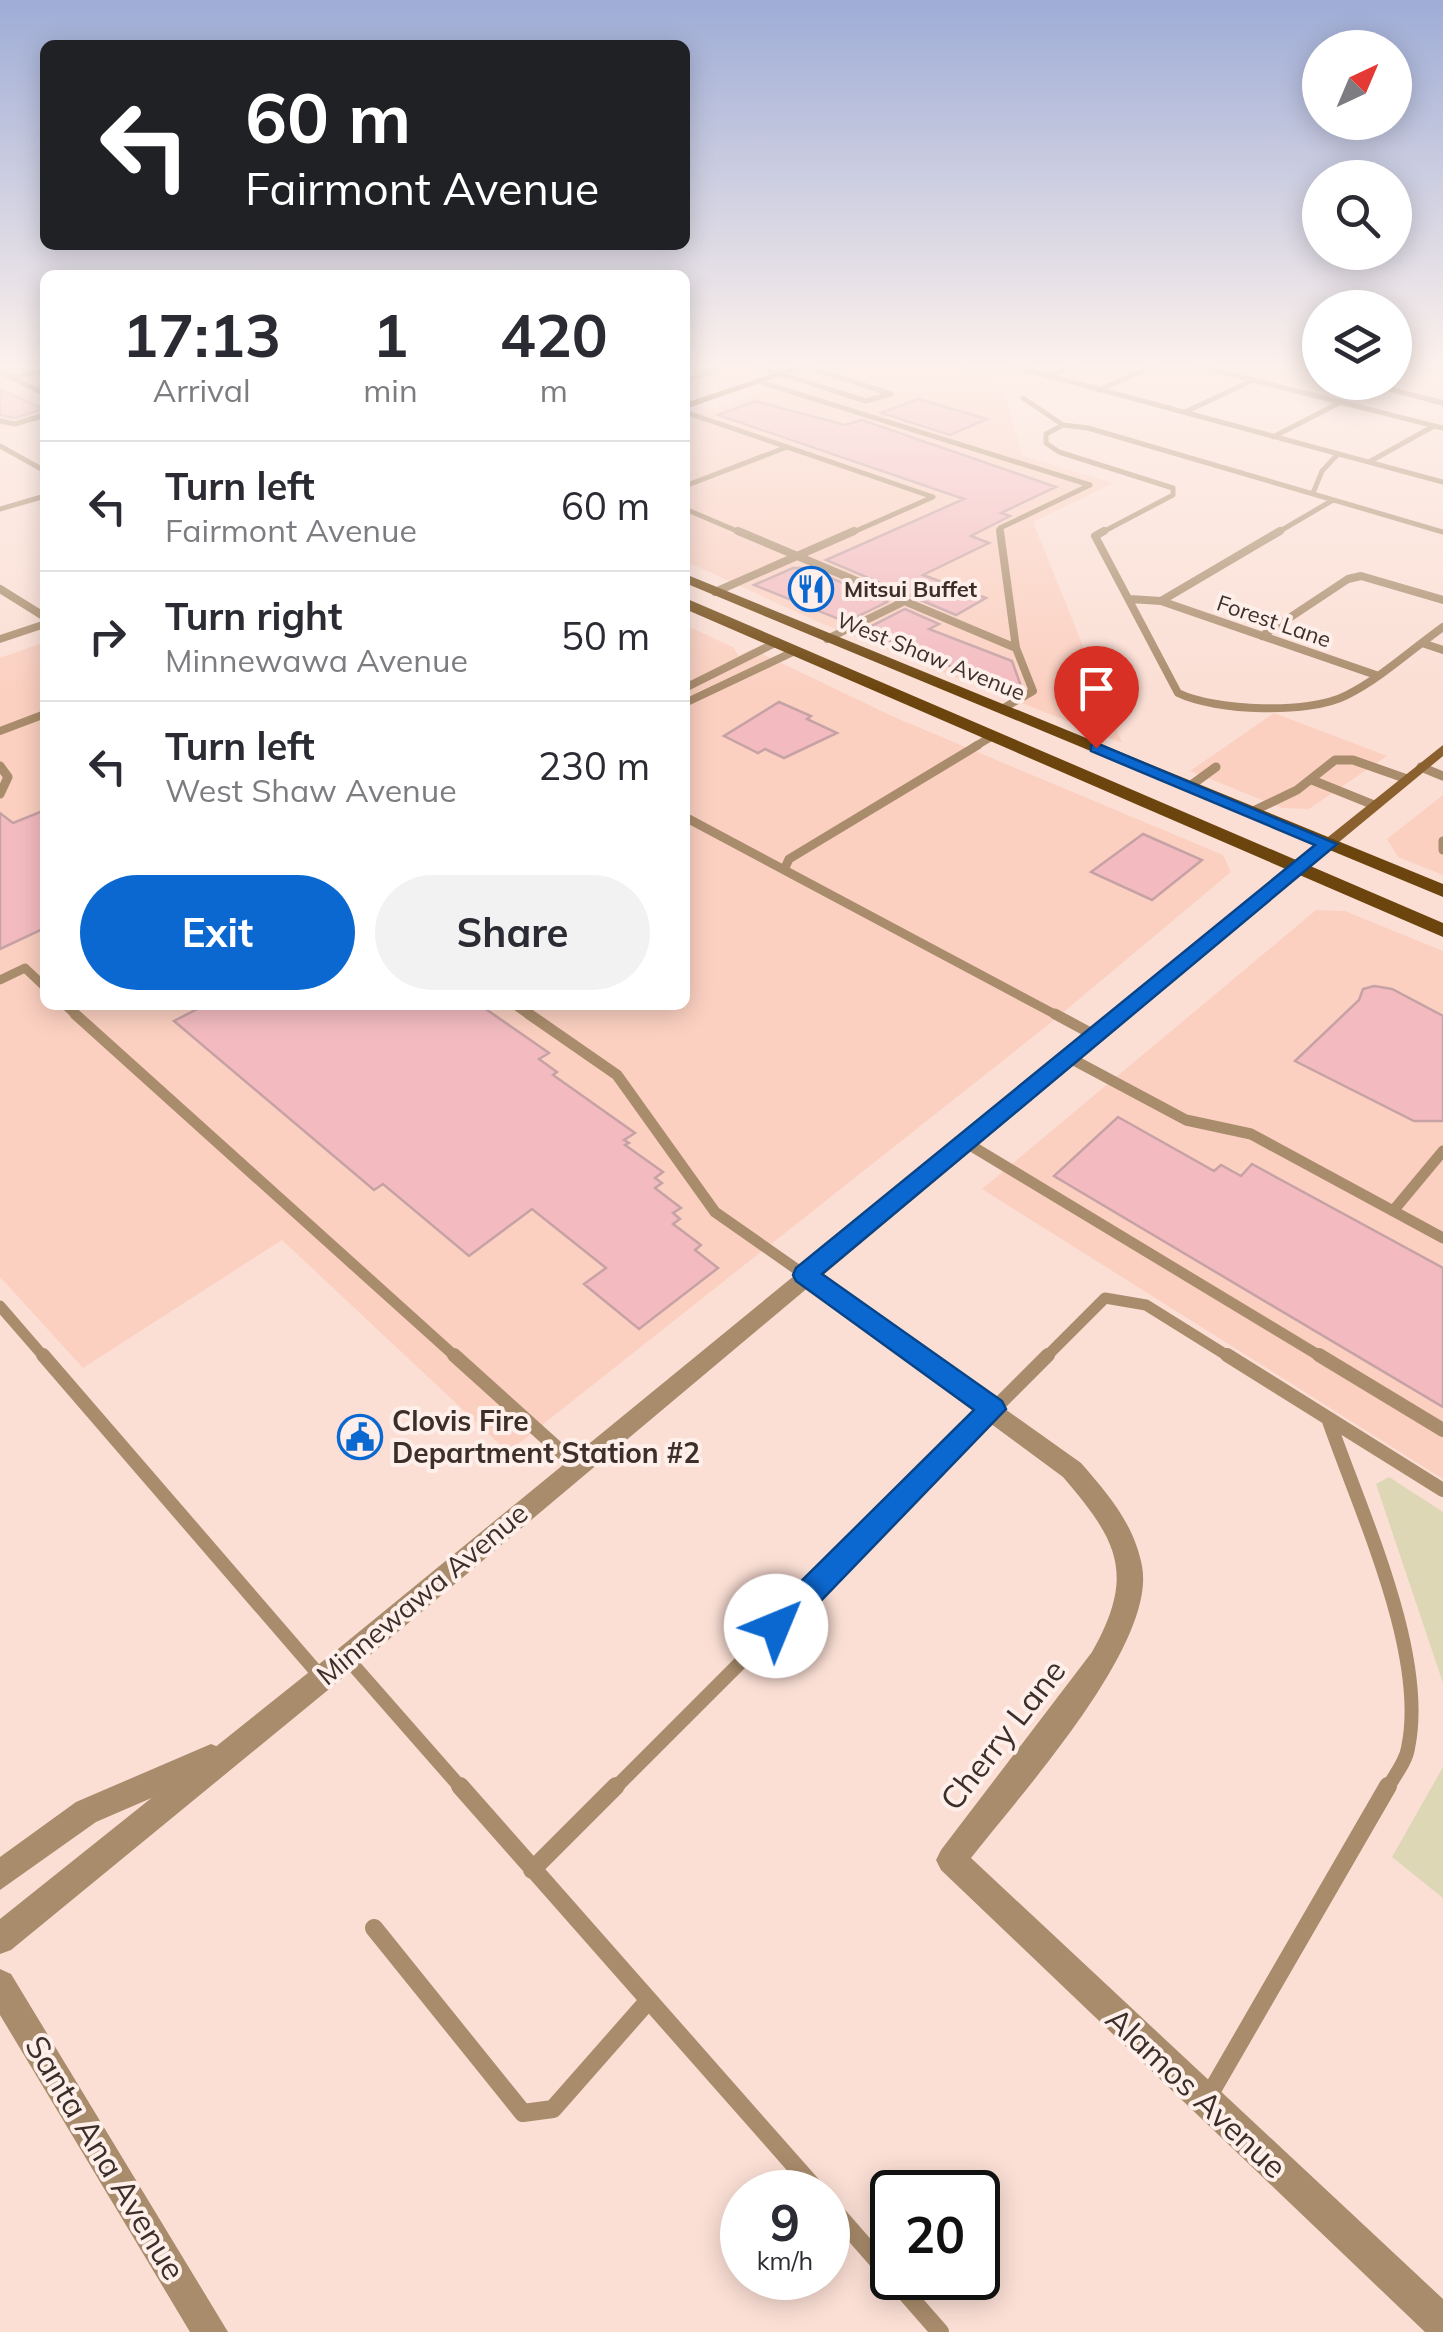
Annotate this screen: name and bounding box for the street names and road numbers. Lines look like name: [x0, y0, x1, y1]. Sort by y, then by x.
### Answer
street label: Forest Lane: [1213, 588, 1335, 654]
street label: West Shaw Avenue: [833, 605, 1029, 707]
street label: Minnewawa Avenue: [309, 1495, 534, 1692]
street label: Cherry Lane: [931, 1651, 1074, 1818]
street label: Alamos Avenue: [1098, 1998, 1295, 2186]
street label: Santa Ana Avenue: [17, 2028, 195, 2287]

